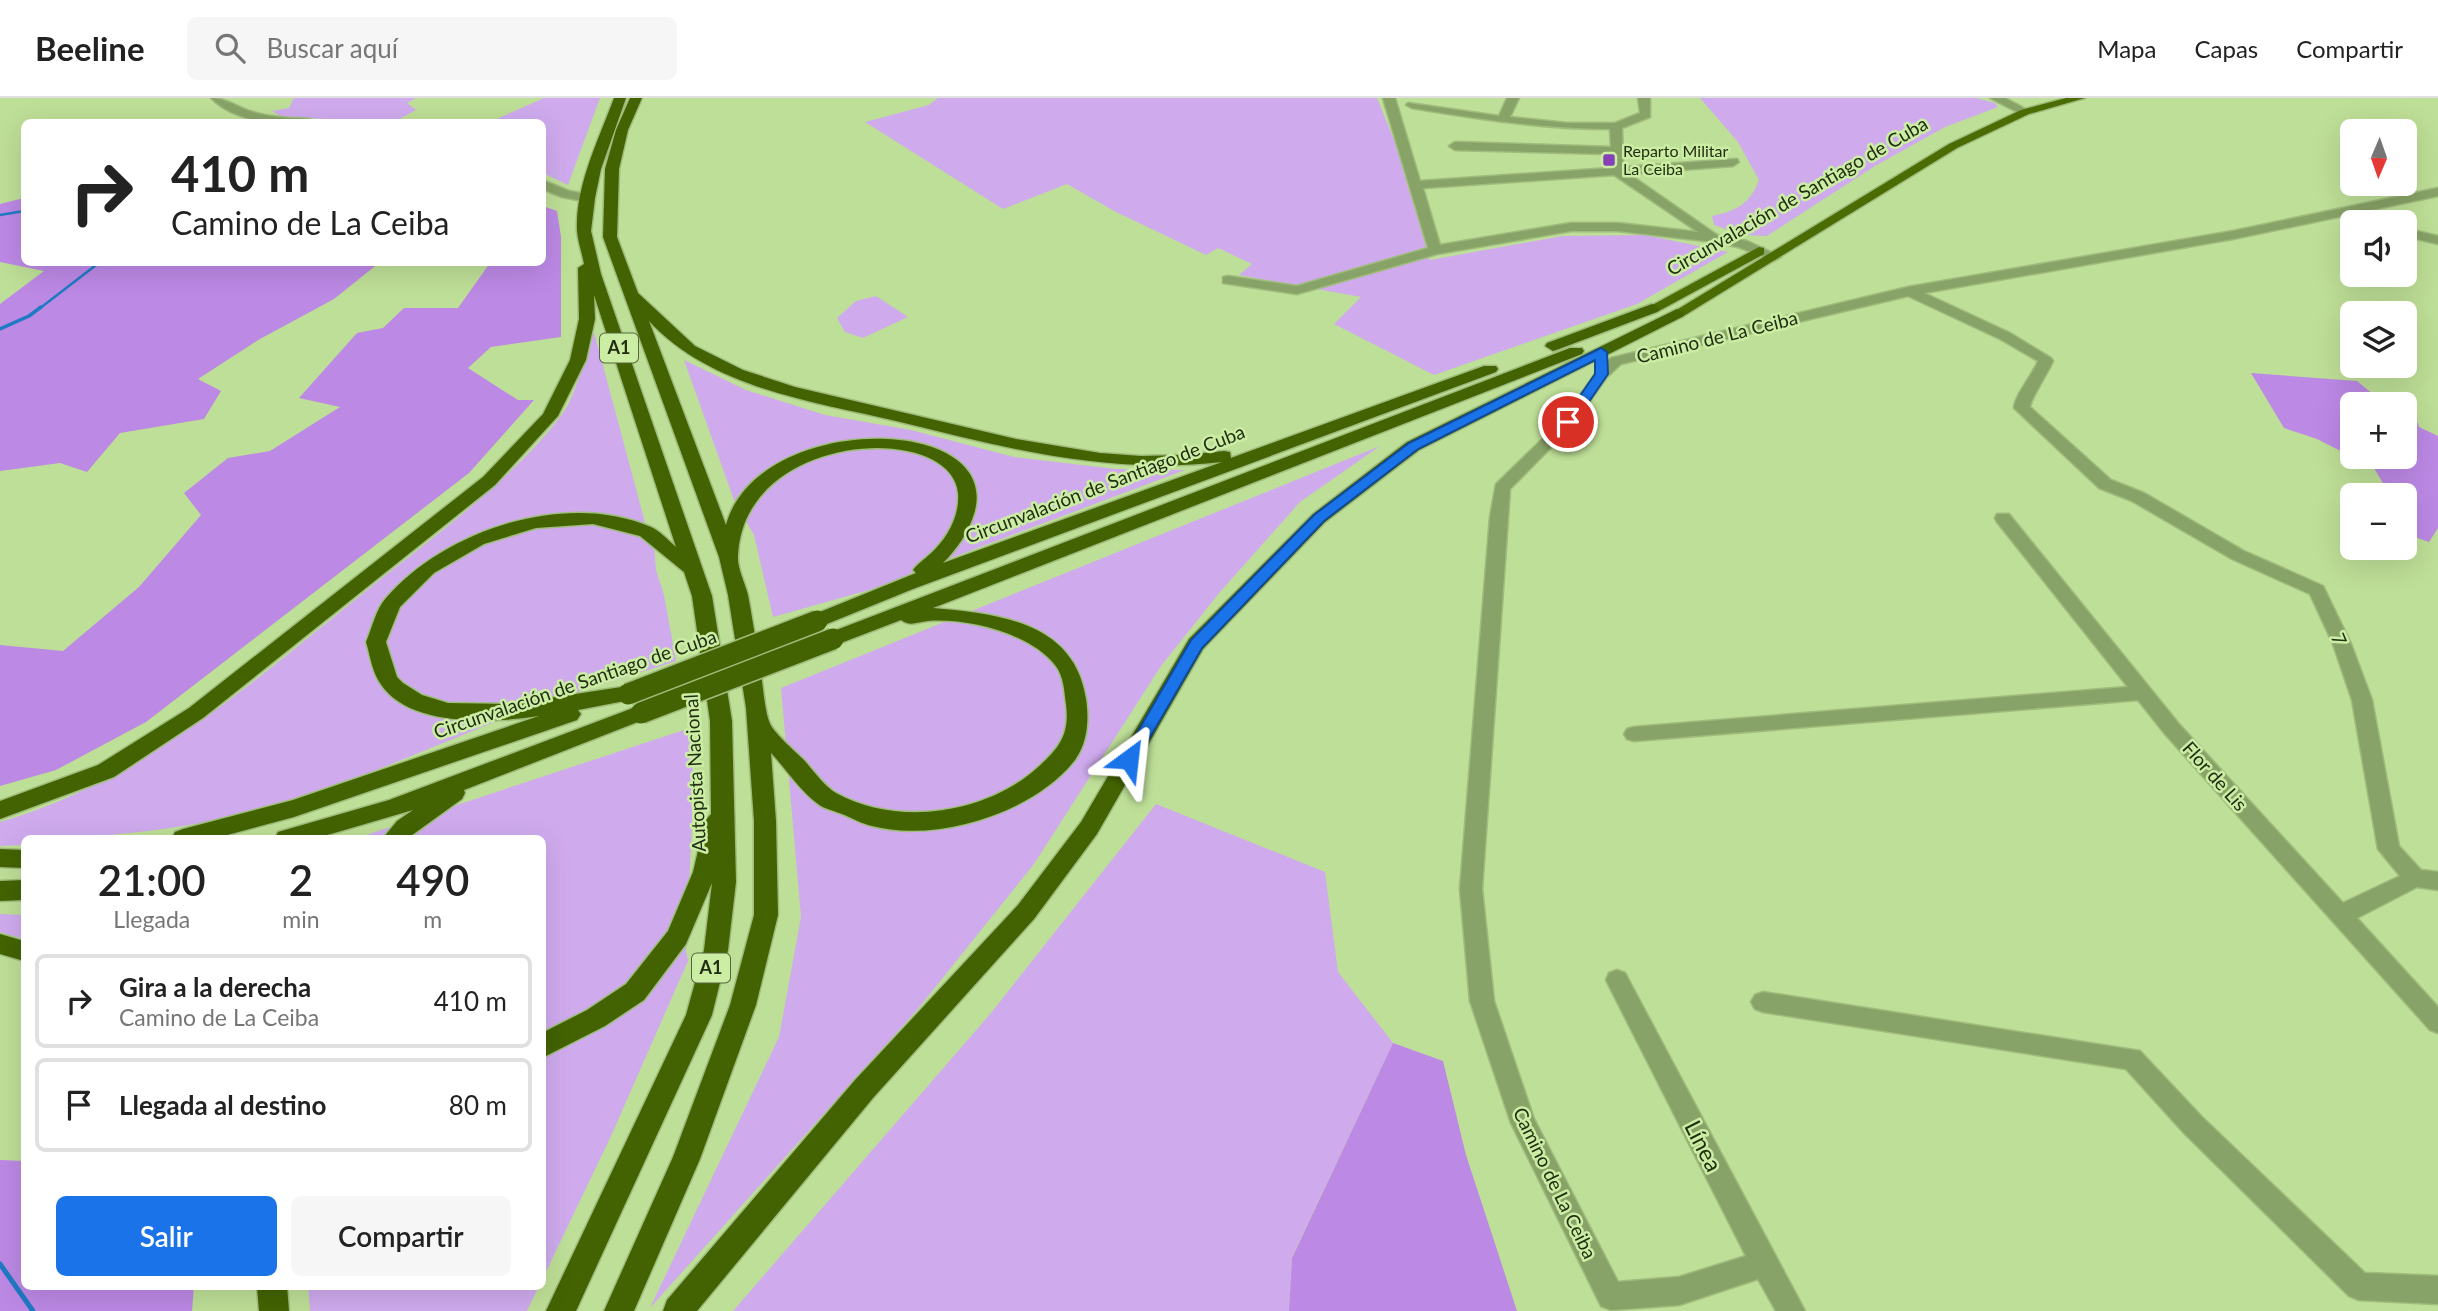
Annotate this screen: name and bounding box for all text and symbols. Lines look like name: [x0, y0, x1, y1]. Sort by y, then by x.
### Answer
search box: [187, 17, 677, 80]
text: Beeline: [35, 28, 145, 68]
icon: search: [211, 29, 249, 67]
text: Buscar aquí: [267, 32, 398, 64]
text: Mapa: [2097, 34, 2156, 63]
text: Capas: [2194, 34, 2258, 63]
text: Compartir: [2296, 34, 2403, 63]
street label: Circunvalación de Santiago de Cuba: [1662, 111, 1931, 280]
north arrow: [2340, 119, 2417, 196]
map controls: [2340, 119, 2417, 560]
place label: Reparto Militar La Ceiba: [1623, 141, 1728, 178]
text: 410 m: [171, 144, 309, 202]
icon: right: [56, 147, 147, 238]
marker: Reparto Militar La Ceiba: [1601, 152, 1617, 168]
text: Camino de La Ceiba: [171, 203, 449, 242]
button: sound: [2340, 210, 2417, 287]
button: layers: [2340, 301, 2417, 378]
street label: Camino de La Ceiba: [1634, 305, 1800, 368]
road number: A1: [600, 334, 638, 362]
pin: [1538, 392, 1598, 452]
button: +: [2340, 392, 2417, 469]
icon: arrive: [1549, 403, 1587, 441]
street label: Circunvalación de Santiago de Cuba: [962, 419, 1248, 548]
button: −: [2340, 483, 2417, 560]
street label: Circunvalación de Santiago de Cuba: [430, 624, 719, 743]
street label: 7: [2327, 629, 2352, 648]
street label: Autopista Nacional: [679, 694, 710, 852]
position arrow: [1092, 722, 1166, 796]
street label: Flor de Lis: [2178, 736, 2252, 815]
text: 21:00: [98, 855, 206, 905]
text: 2: [289, 855, 313, 905]
text: 490: [396, 855, 469, 905]
text: Llegada: [113, 905, 190, 933]
text: min: [282, 905, 320, 933]
text: m: [423, 905, 442, 933]
road number: A1: [692, 954, 730, 982]
text: Gira a la derecha: [119, 971, 311, 1003]
icon: right: [60, 982, 98, 1020]
text: 410 m: [434, 985, 507, 1017]
text: Camino de La Ceiba: [119, 1003, 319, 1031]
icon: arrive: [60, 1086, 98, 1124]
text: Llegada al destino: [119, 1089, 326, 1121]
text: 80 m: [449, 1089, 507, 1121]
street label: Camino de La Ceiba: [1509, 1103, 1602, 1262]
street label: Línea: [1679, 1115, 1729, 1176]
button: Salir: [56, 1196, 277, 1276]
button: Compartir: [291, 1196, 511, 1276]

